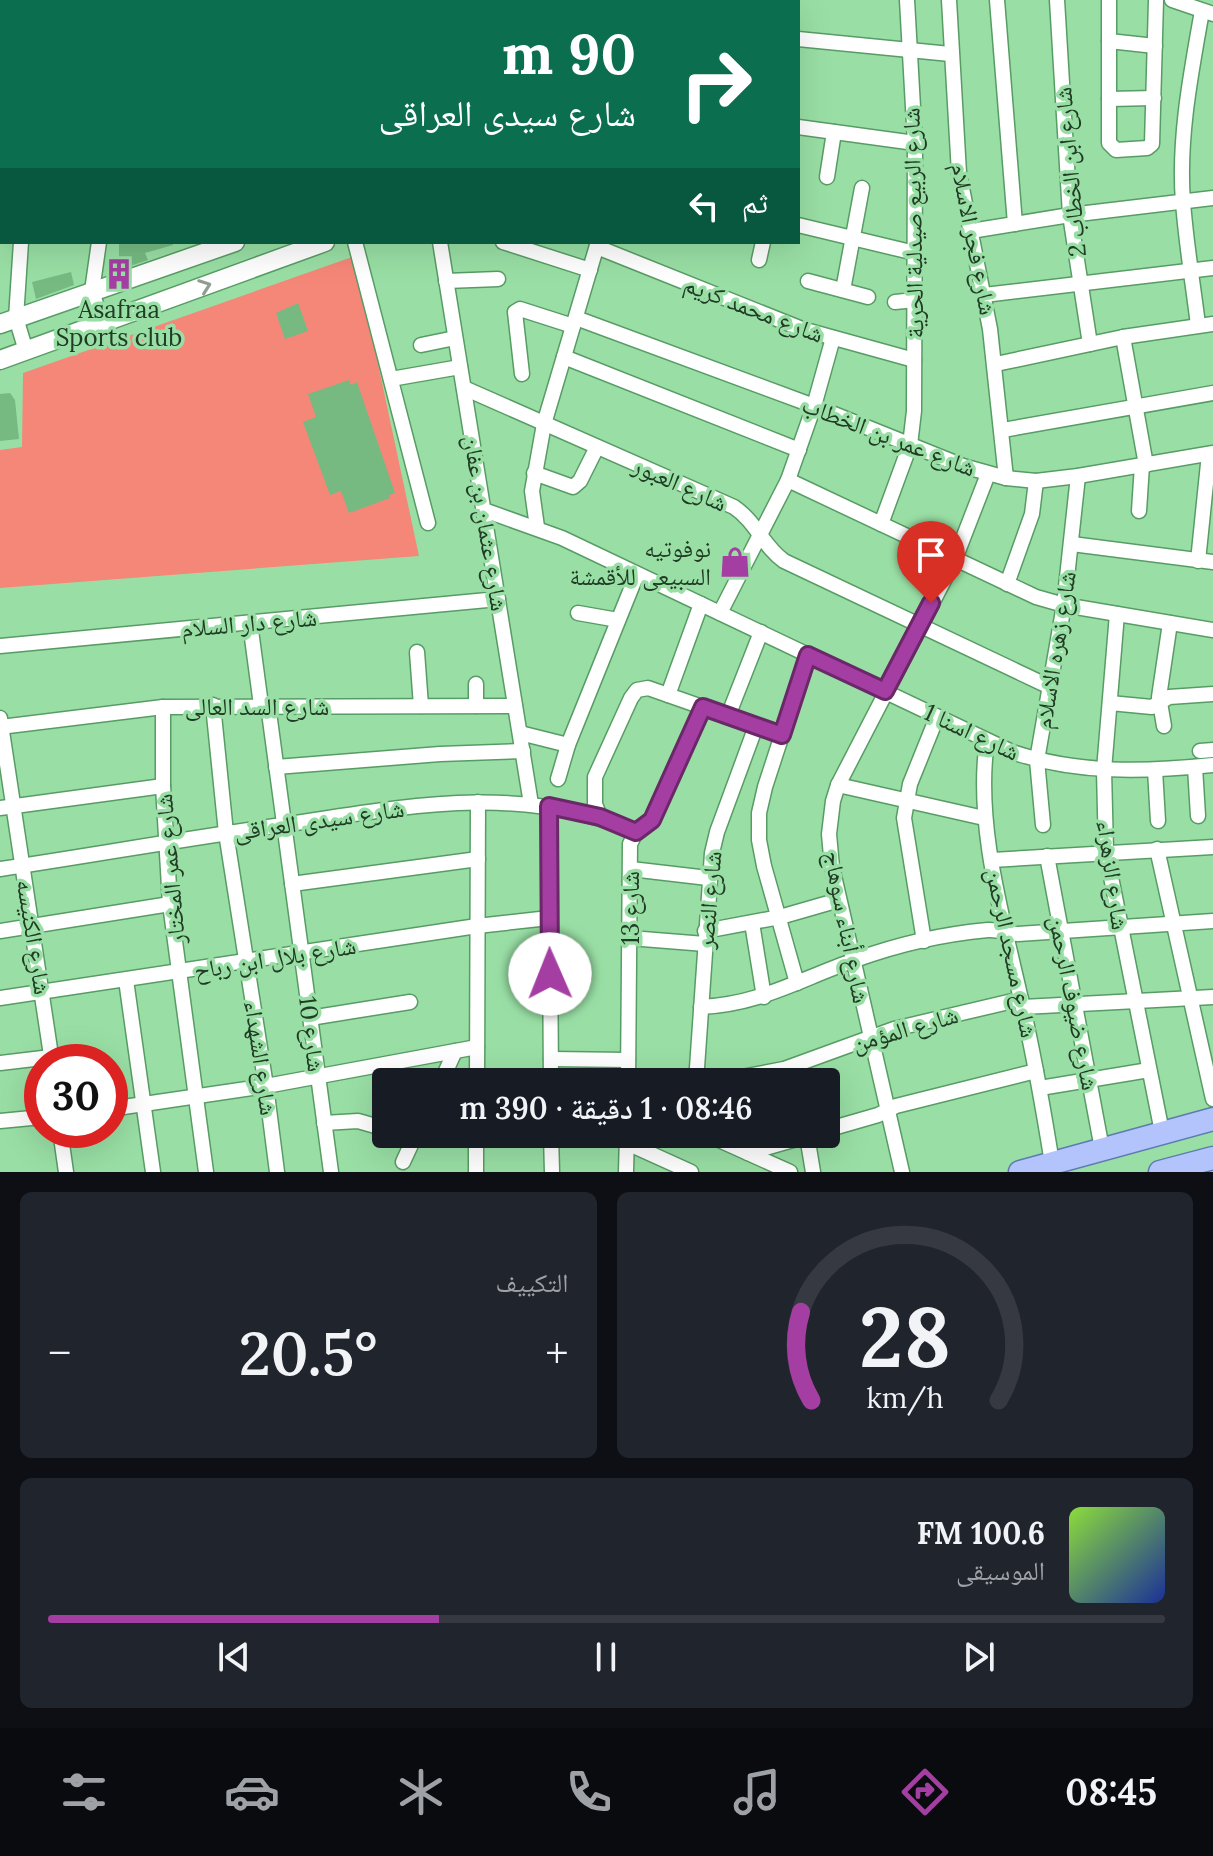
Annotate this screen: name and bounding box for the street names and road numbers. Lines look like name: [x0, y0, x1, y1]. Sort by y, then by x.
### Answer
street label: شارع ابن الخطاب 2: [1047, 86, 1093, 258]
street label: شارع الربيع صيدلية الحرية: [895, 107, 931, 339]
street label: شارع فجر الاسلام: [943, 160, 1004, 318]
street label: شارع محمد كريم: [679, 268, 828, 351]
street label: شارع عمر بن الخطاب: [798, 389, 980, 483]
street label: شارع عثمان بن عفان: [457, 433, 515, 613]
street label: شارع العبور: [627, 449, 732, 519]
street label: شارع زهره الاسلام: [1027, 569, 1084, 731]
street label: شارع دار السلام: [180, 602, 318, 645]
street label: شارع السد العالى: [185, 691, 329, 722]
street label: شارع اسنا 1: [919, 696, 1025, 768]
street label: شارع عمر المختار: [148, 793, 192, 946]
street label: شارع سيدى العراقى: [232, 793, 406, 847]
street label: شارع الزهراء: [1090, 818, 1136, 932]
street label: شارع أبناء سوهاج: [817, 848, 877, 1006]
street label: شارع النصر: [689, 850, 729, 951]
street label: شارع مسجد الرحمن: [979, 866, 1045, 1040]
street label: شارع 13: [615, 871, 646, 945]
street label: شارع الكنيسه: [10, 877, 58, 997]
street label: شارع ضيوف الرحمن: [1042, 913, 1106, 1093]
street label: شارع بلال ابن رباح: [192, 930, 358, 986]
street label: شارع 10: [292, 995, 332, 1073]
street label: شارع الشهداء: [238, 999, 284, 1117]
street label: شارع المؤمن: [848, 999, 962, 1059]

